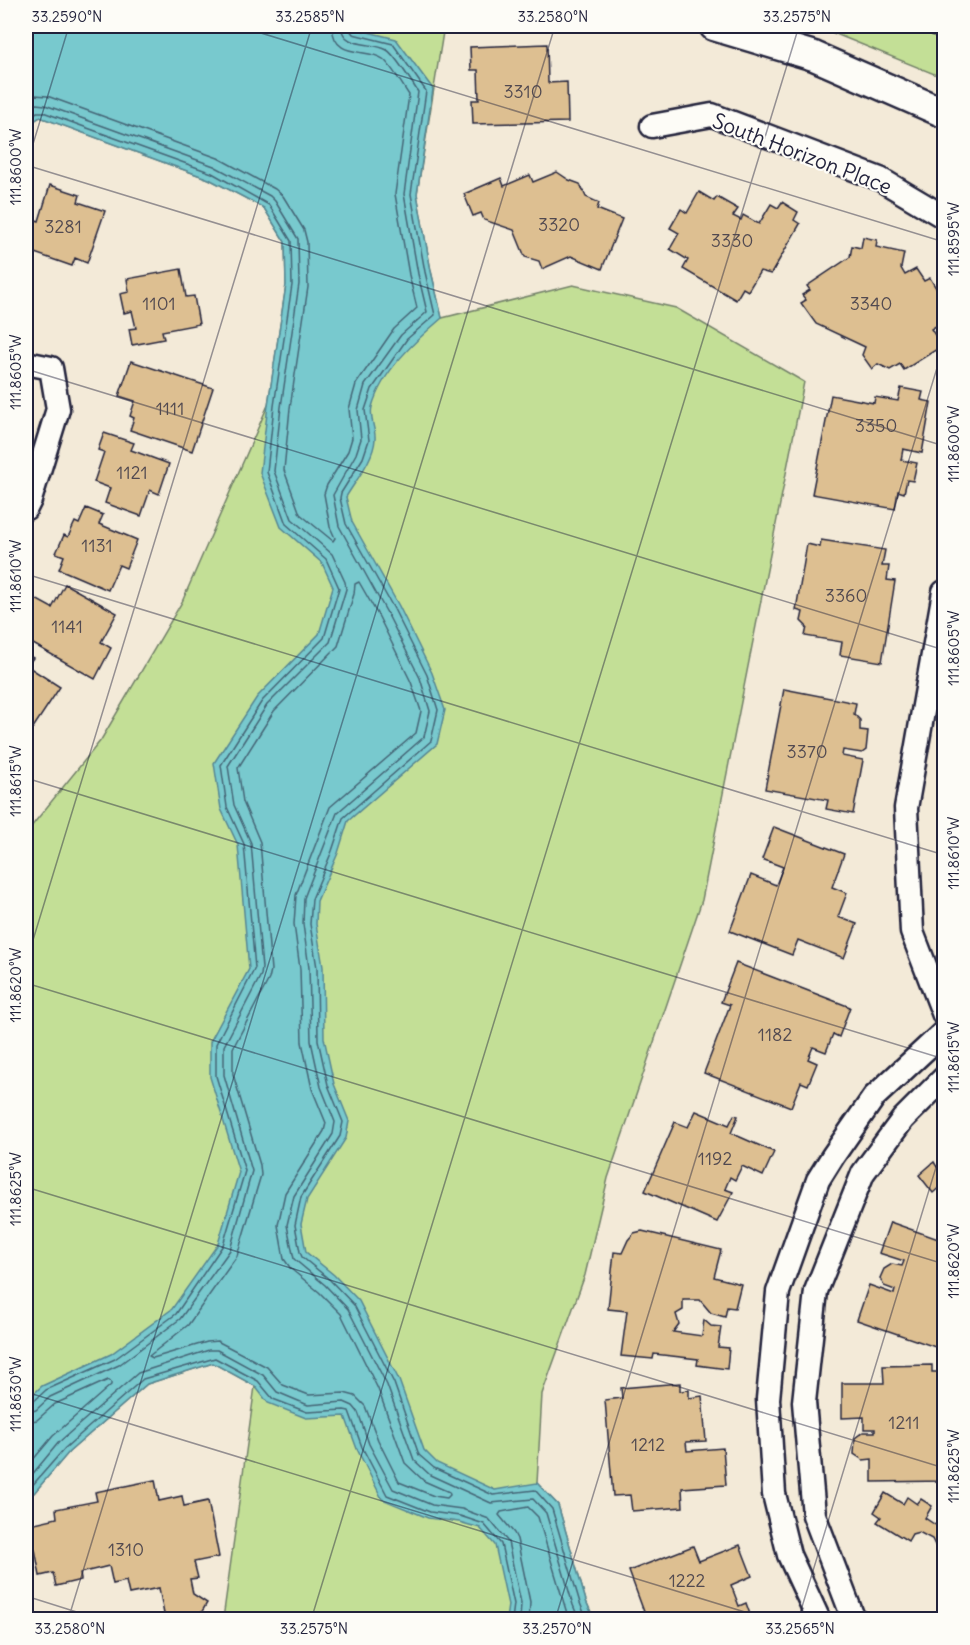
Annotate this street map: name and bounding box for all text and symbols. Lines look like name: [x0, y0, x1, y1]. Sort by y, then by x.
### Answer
text: 33.2590°N: [32, 7, 102, 26]
text: 33.2585°N: [275, 7, 345, 26]
text: 33.2580°N: [518, 7, 588, 26]
text: 33.2575°N: [763, 7, 831, 26]
house number: 3310: [503, 80, 543, 103]
street label: South Horizon Place: [709, 107, 896, 200]
text: 111.8600°W: [6, 128, 25, 205]
text: 111.8595°W: [944, 202, 963, 276]
house number: 3320: [538, 213, 580, 236]
house number: 3281: [44, 215, 82, 238]
house number: 3330: [711, 229, 753, 252]
house number: 1101: [142, 292, 176, 315]
house number: 3340: [850, 292, 892, 315]
text: 111.8605°W: [6, 334, 25, 410]
house number: 1111: [156, 397, 184, 420]
text: 111.8600°W: [944, 405, 963, 482]
house number: 3350: [855, 414, 897, 437]
house number: 1121: [116, 461, 148, 484]
house number: 1131: [81, 534, 113, 557]
text: 111.8610°W: [6, 539, 25, 612]
house number: 3360: [825, 584, 867, 607]
text: 111.8605°W: [944, 610, 963, 686]
house number: 1141: [51, 615, 83, 638]
house number: 3370: [786, 740, 828, 763]
text: 111.8615°W: [6, 745, 25, 817]
text: 111.8610°W: [944, 816, 963, 889]
text: 111.8620°W: [6, 947, 25, 1023]
text: 111.8615°W: [944, 1021, 963, 1093]
house number: 1182: [758, 1023, 792, 1046]
house number: 1192: [698, 1147, 732, 1170]
text: 111.8625°W: [6, 1152, 25, 1226]
text: 111.8620°W: [944, 1223, 963, 1299]
text: 111.8630°W: [6, 1356, 25, 1432]
house number: 1211: [888, 1411, 920, 1434]
text: 111.8625°W: [944, 1429, 963, 1503]
house number: 1212: [631, 1433, 665, 1456]
house number: 1310: [108, 1538, 144, 1561]
house number: 1222: [669, 1569, 705, 1592]
text: 33.2580°N: [35, 1619, 105, 1638]
text: 33.2575°N: [280, 1619, 348, 1638]
text: 33.2570°N: [522, 1619, 592, 1638]
text: 33.2565°N: [765, 1619, 835, 1638]

